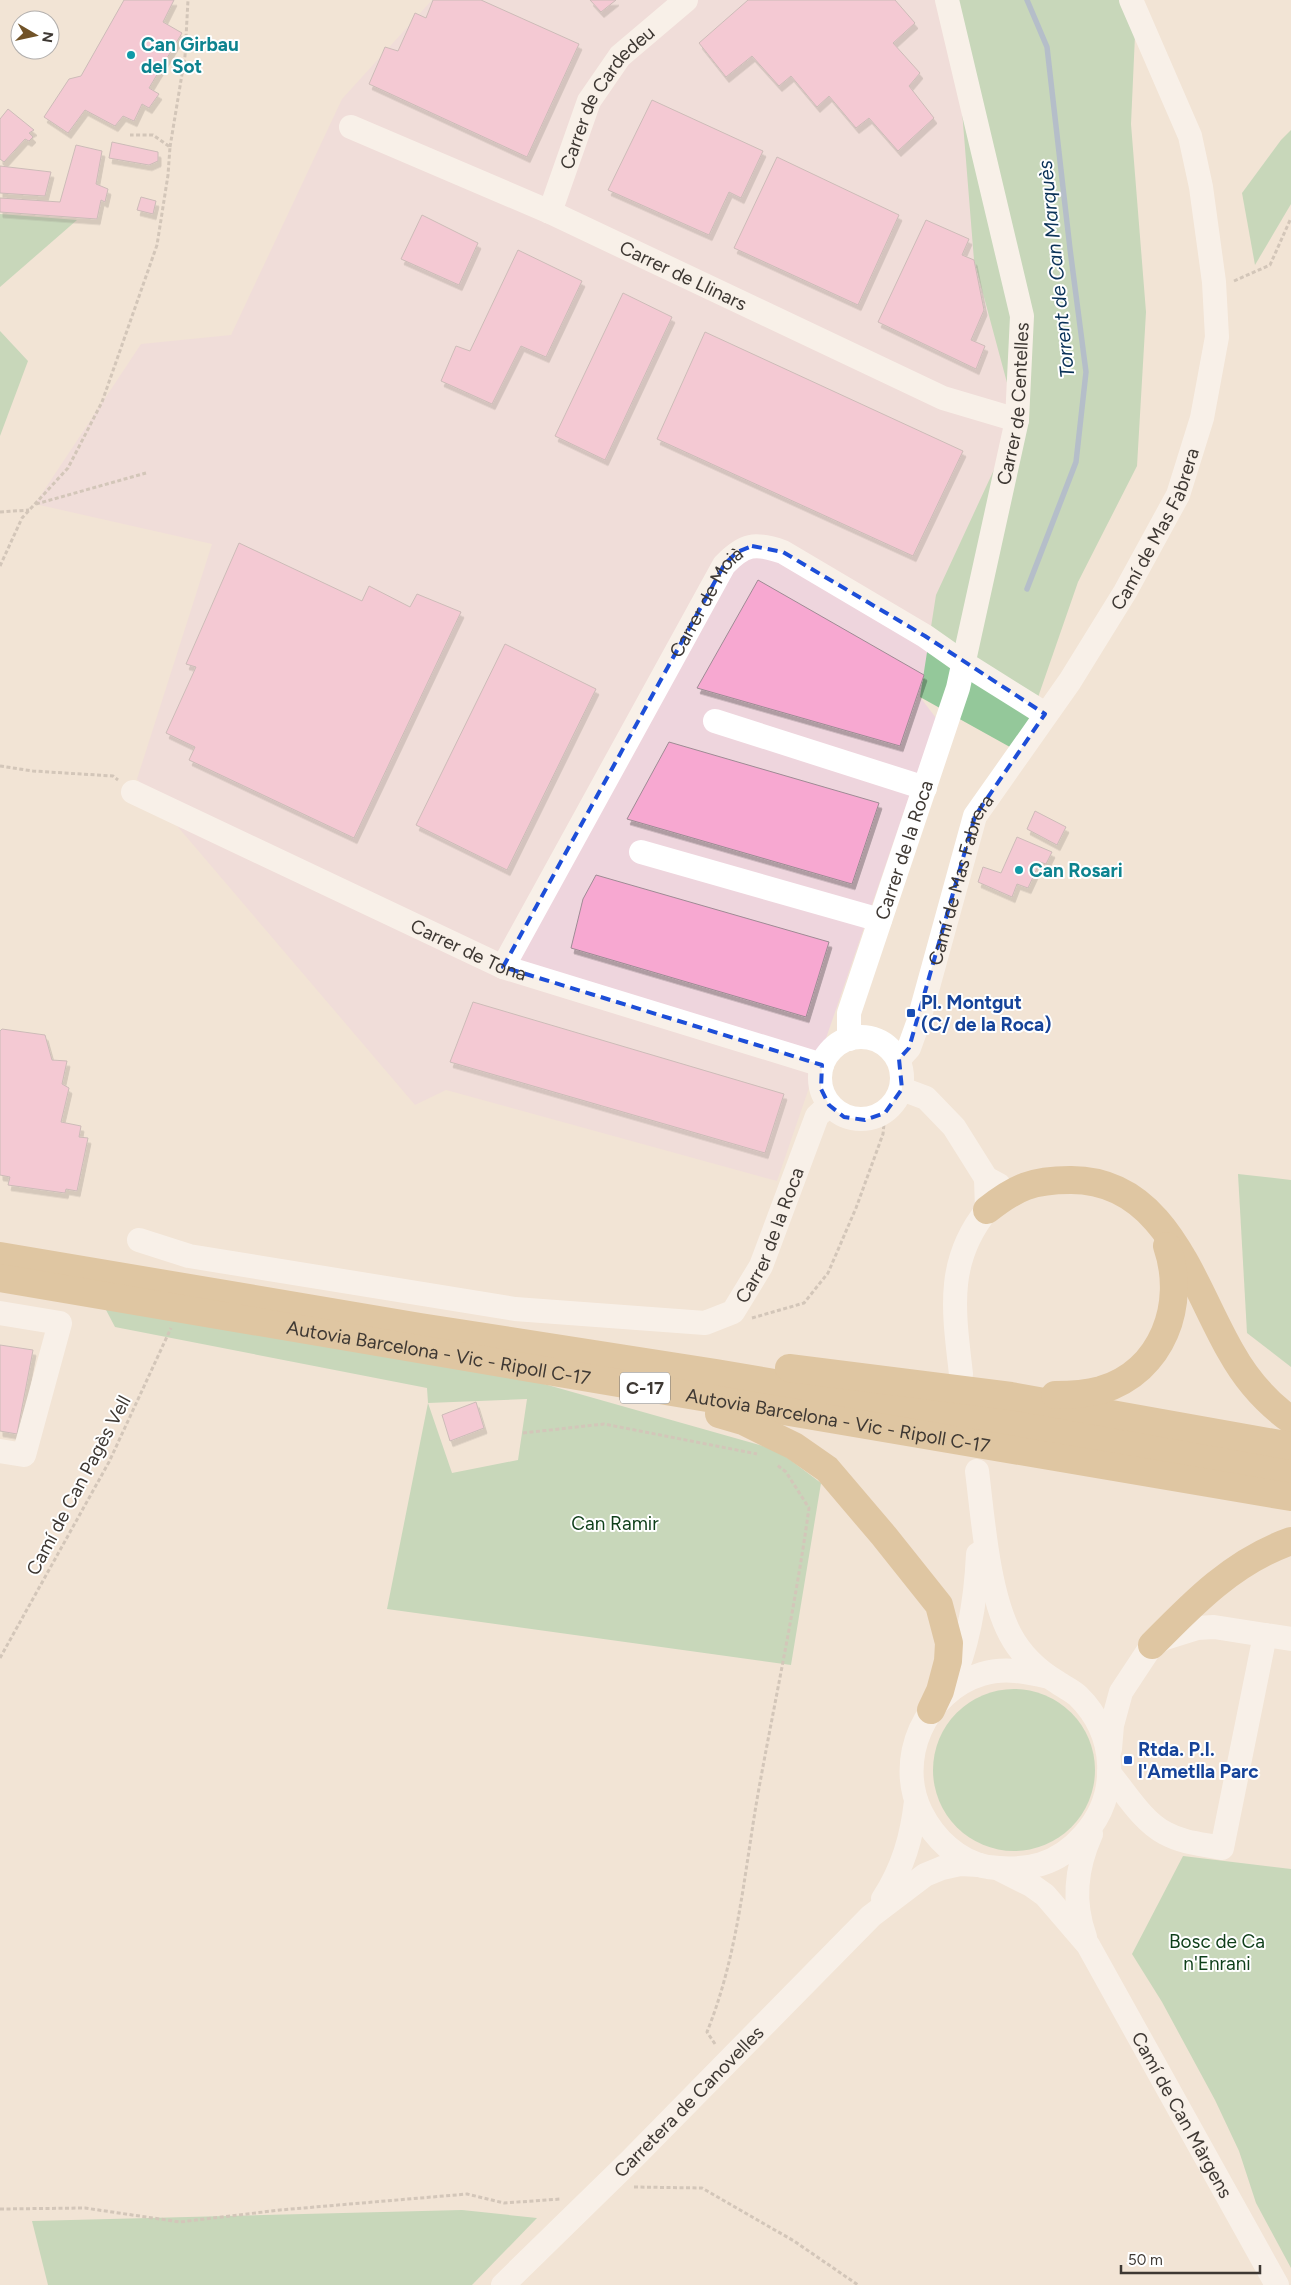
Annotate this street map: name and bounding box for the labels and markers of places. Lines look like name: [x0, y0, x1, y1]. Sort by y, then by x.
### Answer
place label: Can Girbau del Sot: [141, 33, 239, 78]
marker: Can Girbau del Sot: [125, 49, 137, 61]
place label: Can Rosari: [1029, 859, 1123, 882]
marker: Can Rosari: [1013, 864, 1025, 876]
place label: Pl. Montgut (C/ de la Roca): [921, 991, 1052, 1036]
marker: Pl. Montgut (C/ de la Roca): [905, 1007, 917, 1019]
place label: Rtda. P.I. l'Ametlla Parc: [1138, 1738, 1259, 1783]
marker: Rtda. P.I. l'Ametlla Parc: [1122, 1754, 1134, 1766]

